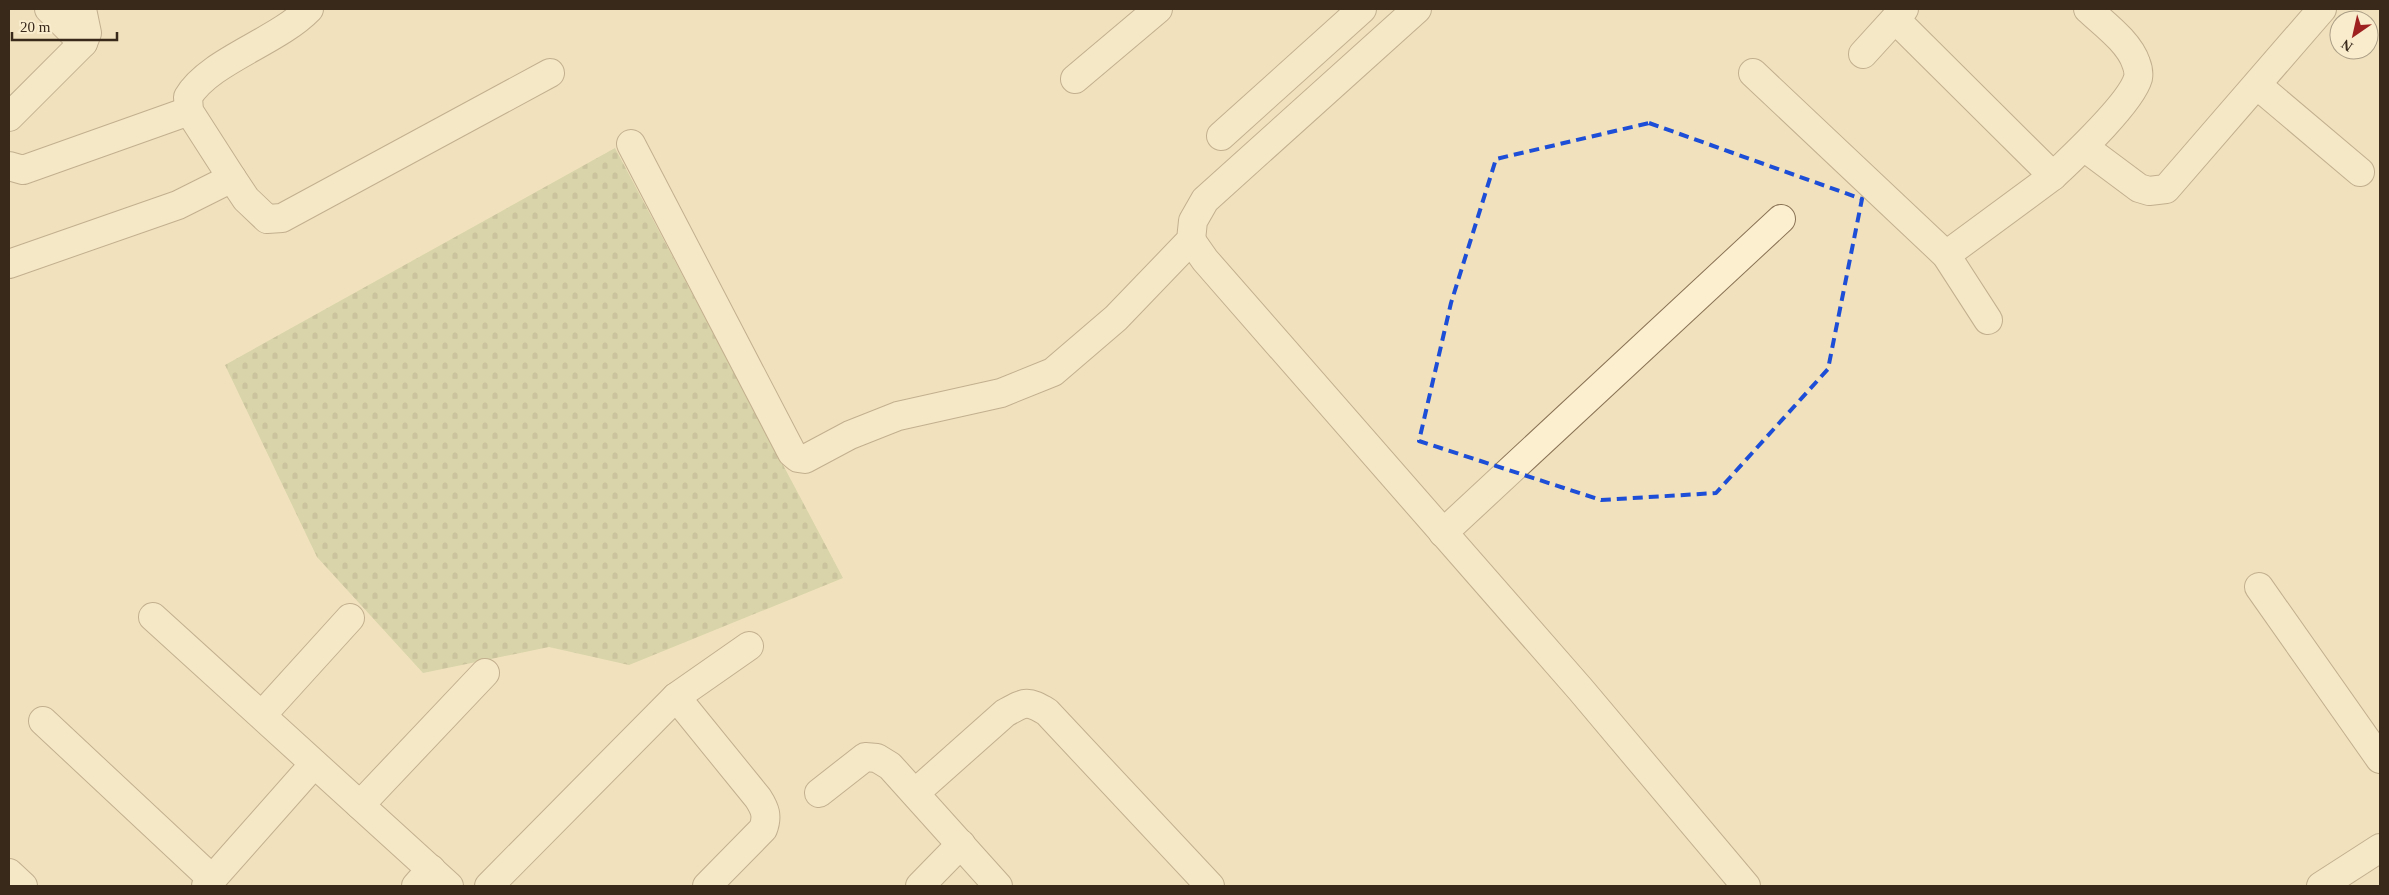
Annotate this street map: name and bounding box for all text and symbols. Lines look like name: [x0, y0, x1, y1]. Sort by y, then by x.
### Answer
scale bar: [12, 10, 118, 42]
north arrow: [2329, 10, 2379, 60]
text: 20 m: [20, 19, 51, 35]
text: N: [2339, 36, 2355, 54]

